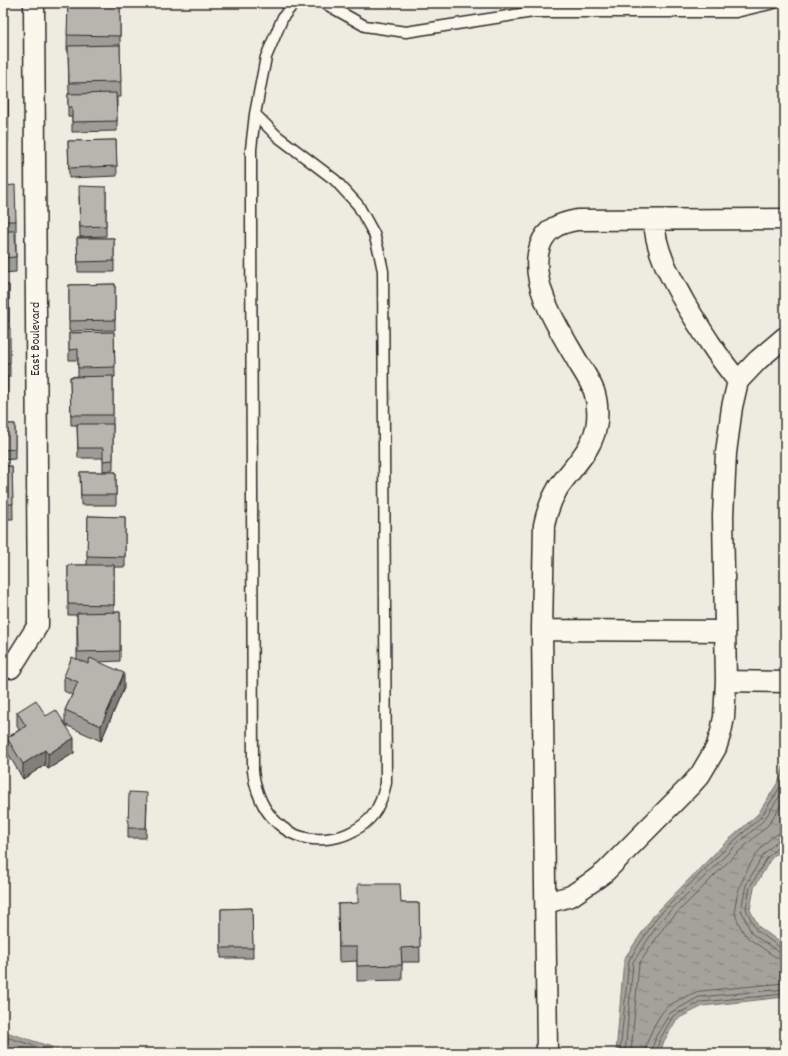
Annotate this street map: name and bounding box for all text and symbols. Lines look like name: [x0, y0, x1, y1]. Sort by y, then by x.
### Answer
street label: East Boulevard: [27, 302, 46, 376]

